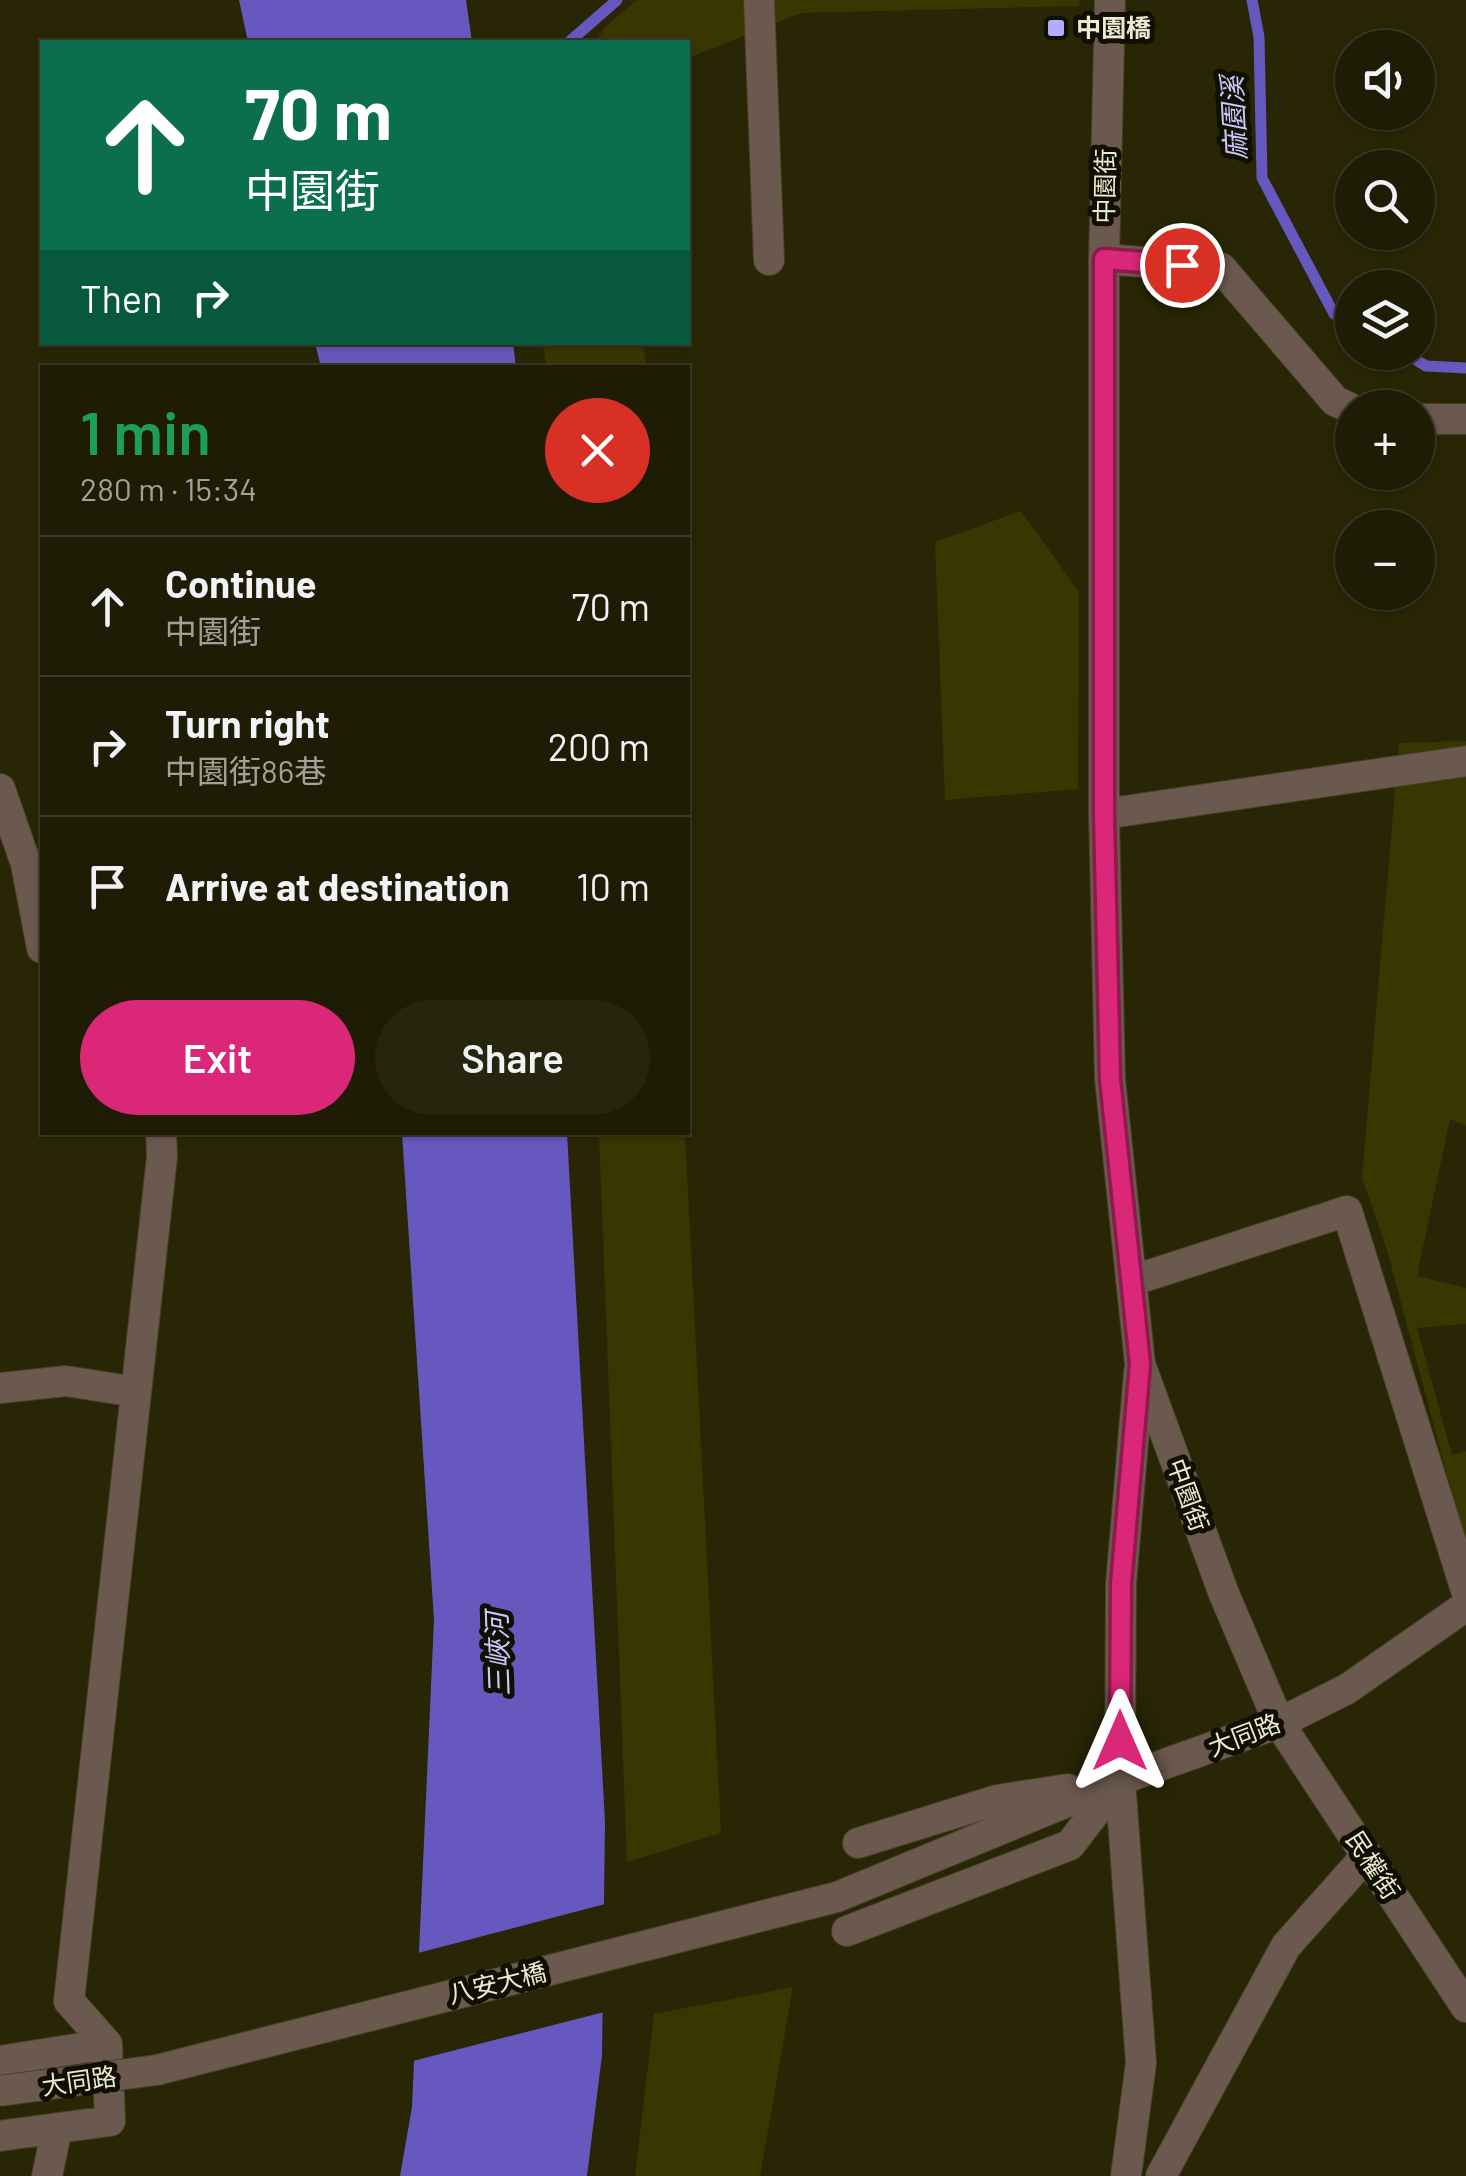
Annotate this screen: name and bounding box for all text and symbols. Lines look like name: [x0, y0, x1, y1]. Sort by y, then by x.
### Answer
place label: 中園橋: [1076, 12, 1151, 42]
marker: 中園橋: [1045, 17, 1067, 39]
map controls: [1335, 30, 1435, 610]
button: sound: [1335, 30, 1435, 130]
text: 70 m: [245, 70, 392, 154]
water label: 麻園溪: [1214, 71, 1252, 161]
icon: ahead: [80, 80, 210, 210]
street label: 中園街: [1088, 148, 1120, 224]
button: search: [1335, 150, 1435, 250]
text: 中園街: [245, 162, 380, 216]
pin: [1140, 223, 1225, 308]
icon: arrive: [1155, 238, 1210, 293]
icon: right: [183, 270, 238, 325]
button: layers: [1335, 270, 1435, 370]
text: Then: [80, 275, 163, 321]
button: +: [1335, 390, 1435, 490]
text: 1 min: [80, 395, 211, 467]
button: close: [545, 398, 650, 503]
text: 280 m · 15:34: [80, 469, 257, 507]
button: −: [1335, 510, 1435, 610]
text: Continue: [165, 560, 316, 606]
icon: ahead: [80, 579, 135, 634]
text: 70 m: [572, 583, 650, 629]
text: 中園街: [165, 611, 261, 649]
text: Turn right: [165, 700, 330, 746]
icon: right: [80, 719, 135, 774]
text: 200 m: [548, 723, 650, 769]
text: 中園街86巷: [165, 751, 326, 789]
icon: arrive: [80, 859, 135, 914]
text: Arrive at destination: [165, 863, 510, 909]
text: 10 m: [576, 863, 650, 909]
button: Exit: [80, 1000, 355, 1115]
button: Share: [375, 1000, 650, 1115]
street label: 中園街: [1162, 1454, 1216, 1535]
water label: 三峽河: [478, 1606, 515, 1697]
position arrow: [1068, 1689, 1172, 1793]
street label: 大同路: [1203, 1707, 1284, 1762]
street label: 民權街: [1341, 1825, 1407, 1904]
street label: 八安大橋: [445, 1955, 549, 2009]
street label: 大同路: [40, 2060, 118, 2100]

